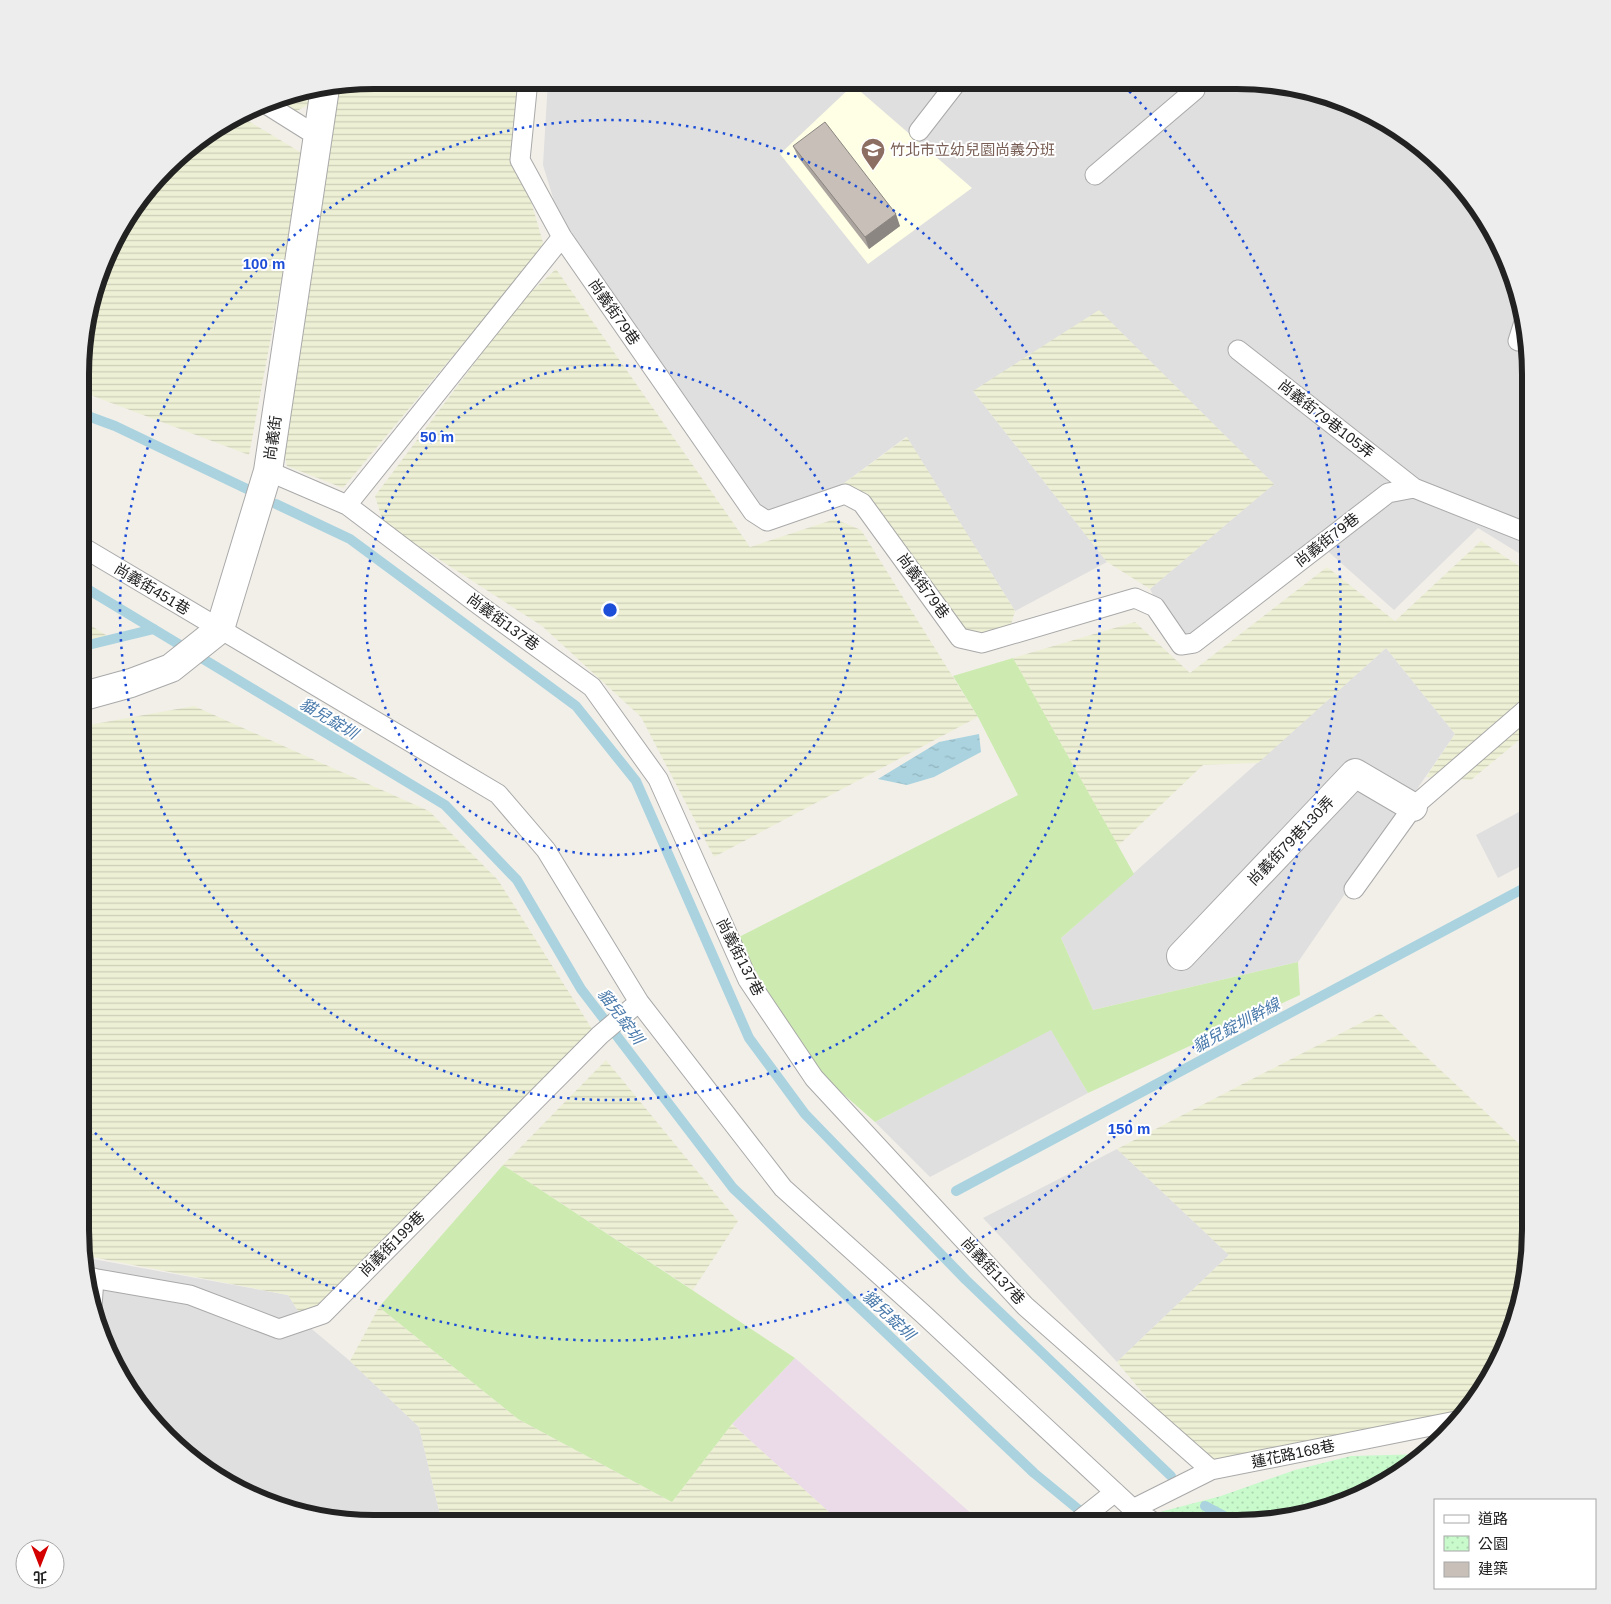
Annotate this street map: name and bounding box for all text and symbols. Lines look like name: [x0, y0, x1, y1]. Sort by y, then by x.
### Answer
school or university icon: 竹北市立幼兒園尚義分班: [860, 137, 886, 171]
place label: 竹北市立幼兒園尚義分班: [890, 141, 1055, 158]
text: 100 m: [243, 255, 285, 272]
street label: 尚義街79巷: [585, 275, 643, 348]
street label: 尚義街79巷105弄: [1275, 376, 1378, 461]
street label: 尚義街: [261, 414, 284, 461]
text: 50 m: [420, 428, 454, 445]
street label: 尚義街79巷: [1291, 509, 1362, 570]
street label: 尚義街79巷: [894, 550, 953, 622]
street label: 尚義街451巷: [111, 559, 193, 618]
street label: 尚義街137巷: [464, 590, 543, 653]
centre of rings: [601, 601, 619, 619]
water label: 貓兒錠圳: [297, 695, 362, 743]
street label: 尚義街79巷130弄: [1244, 793, 1337, 889]
street label: 尚義街137巷: [714, 915, 767, 999]
water label: 貓兒錠圳: [595, 986, 648, 1049]
water label: 貓兒錠圳幹線: [1190, 994, 1284, 1055]
text: 150 m: [1108, 1120, 1150, 1137]
street label: 尚義街199巷: [356, 1208, 428, 1280]
street label: 尚義街137巷: [958, 1234, 1029, 1308]
water label: 貓兒錠圳: [859, 1287, 919, 1345]
street label: 蓮花路168巷: [1250, 1436, 1336, 1471]
legend: [1434, 1499, 1596, 1589]
text: 道路: [1478, 1510, 1508, 1527]
text: 公園: [1478, 1535, 1508, 1552]
north arrow: [15, 1539, 65, 1589]
text: 建築: [1478, 1560, 1508, 1577]
text: 北: [33, 1569, 47, 1585]

